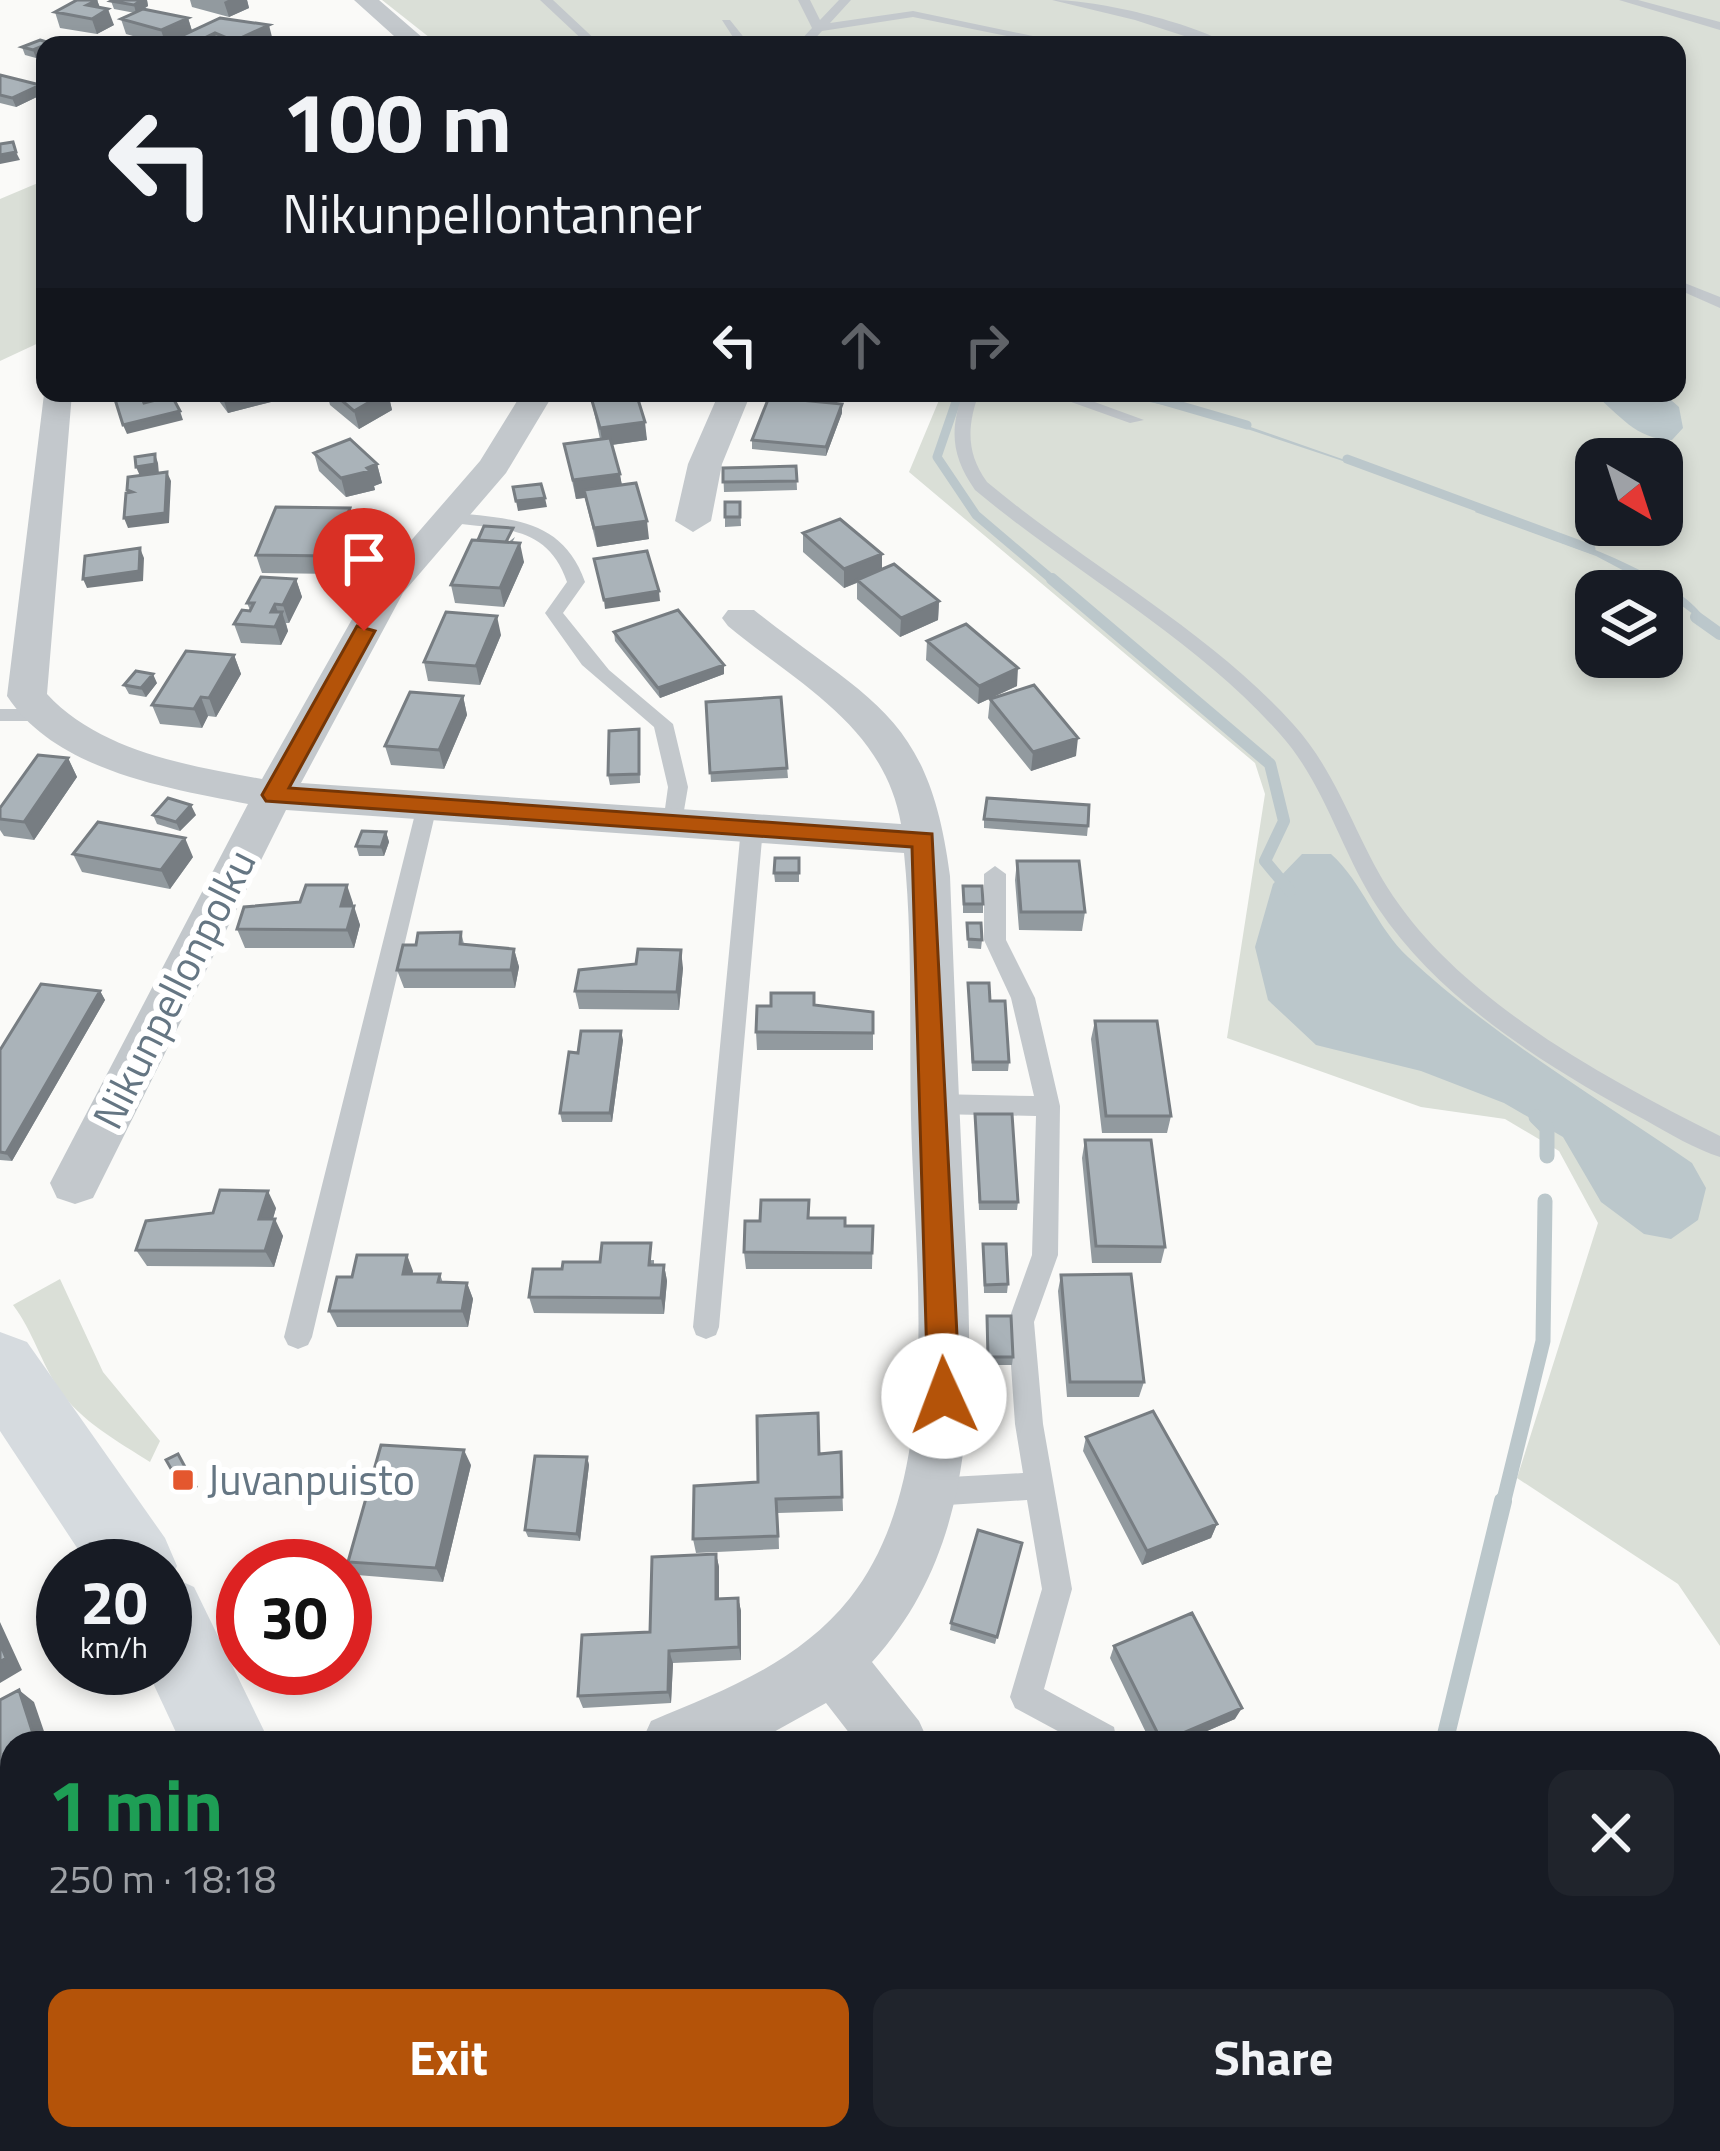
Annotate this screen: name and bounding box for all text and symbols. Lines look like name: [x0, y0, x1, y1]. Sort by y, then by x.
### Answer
text: 100 m: [282, 57, 512, 185]
icon: left: [84, 84, 240, 240]
text: Nikunpellontanner: [282, 172, 702, 254]
icon: left: [702, 312, 768, 378]
icon: ahead: [828, 312, 894, 378]
icon: right: [954, 312, 1020, 378]
north arrow: [1575, 438, 1683, 546]
map controls: [1575, 438, 1683, 678]
pin: [313, 508, 415, 631]
icon: arrive: [331, 526, 397, 592]
button: layers: [1575, 570, 1683, 678]
street label: Nikunpellonpolku: [75, 837, 271, 1140]
position arrow: [881, 1333, 1007, 1459]
place label: Juvanpuisto: [207, 1447, 415, 1511]
marker: Juvanpuisto: [170, 1467, 196, 1493]
speed limit sign: 30: [216, 1539, 372, 1695]
text: 20: [80, 1556, 148, 1647]
text: km/h: [80, 1624, 148, 1670]
text: 1 min: [48, 1749, 223, 1859]
button: close: [1548, 1770, 1674, 1896]
text: 250 m · 18:18: [48, 1849, 276, 1908]
button: Exit: [48, 1989, 849, 2127]
button: Share: [873, 1989, 1674, 2127]

